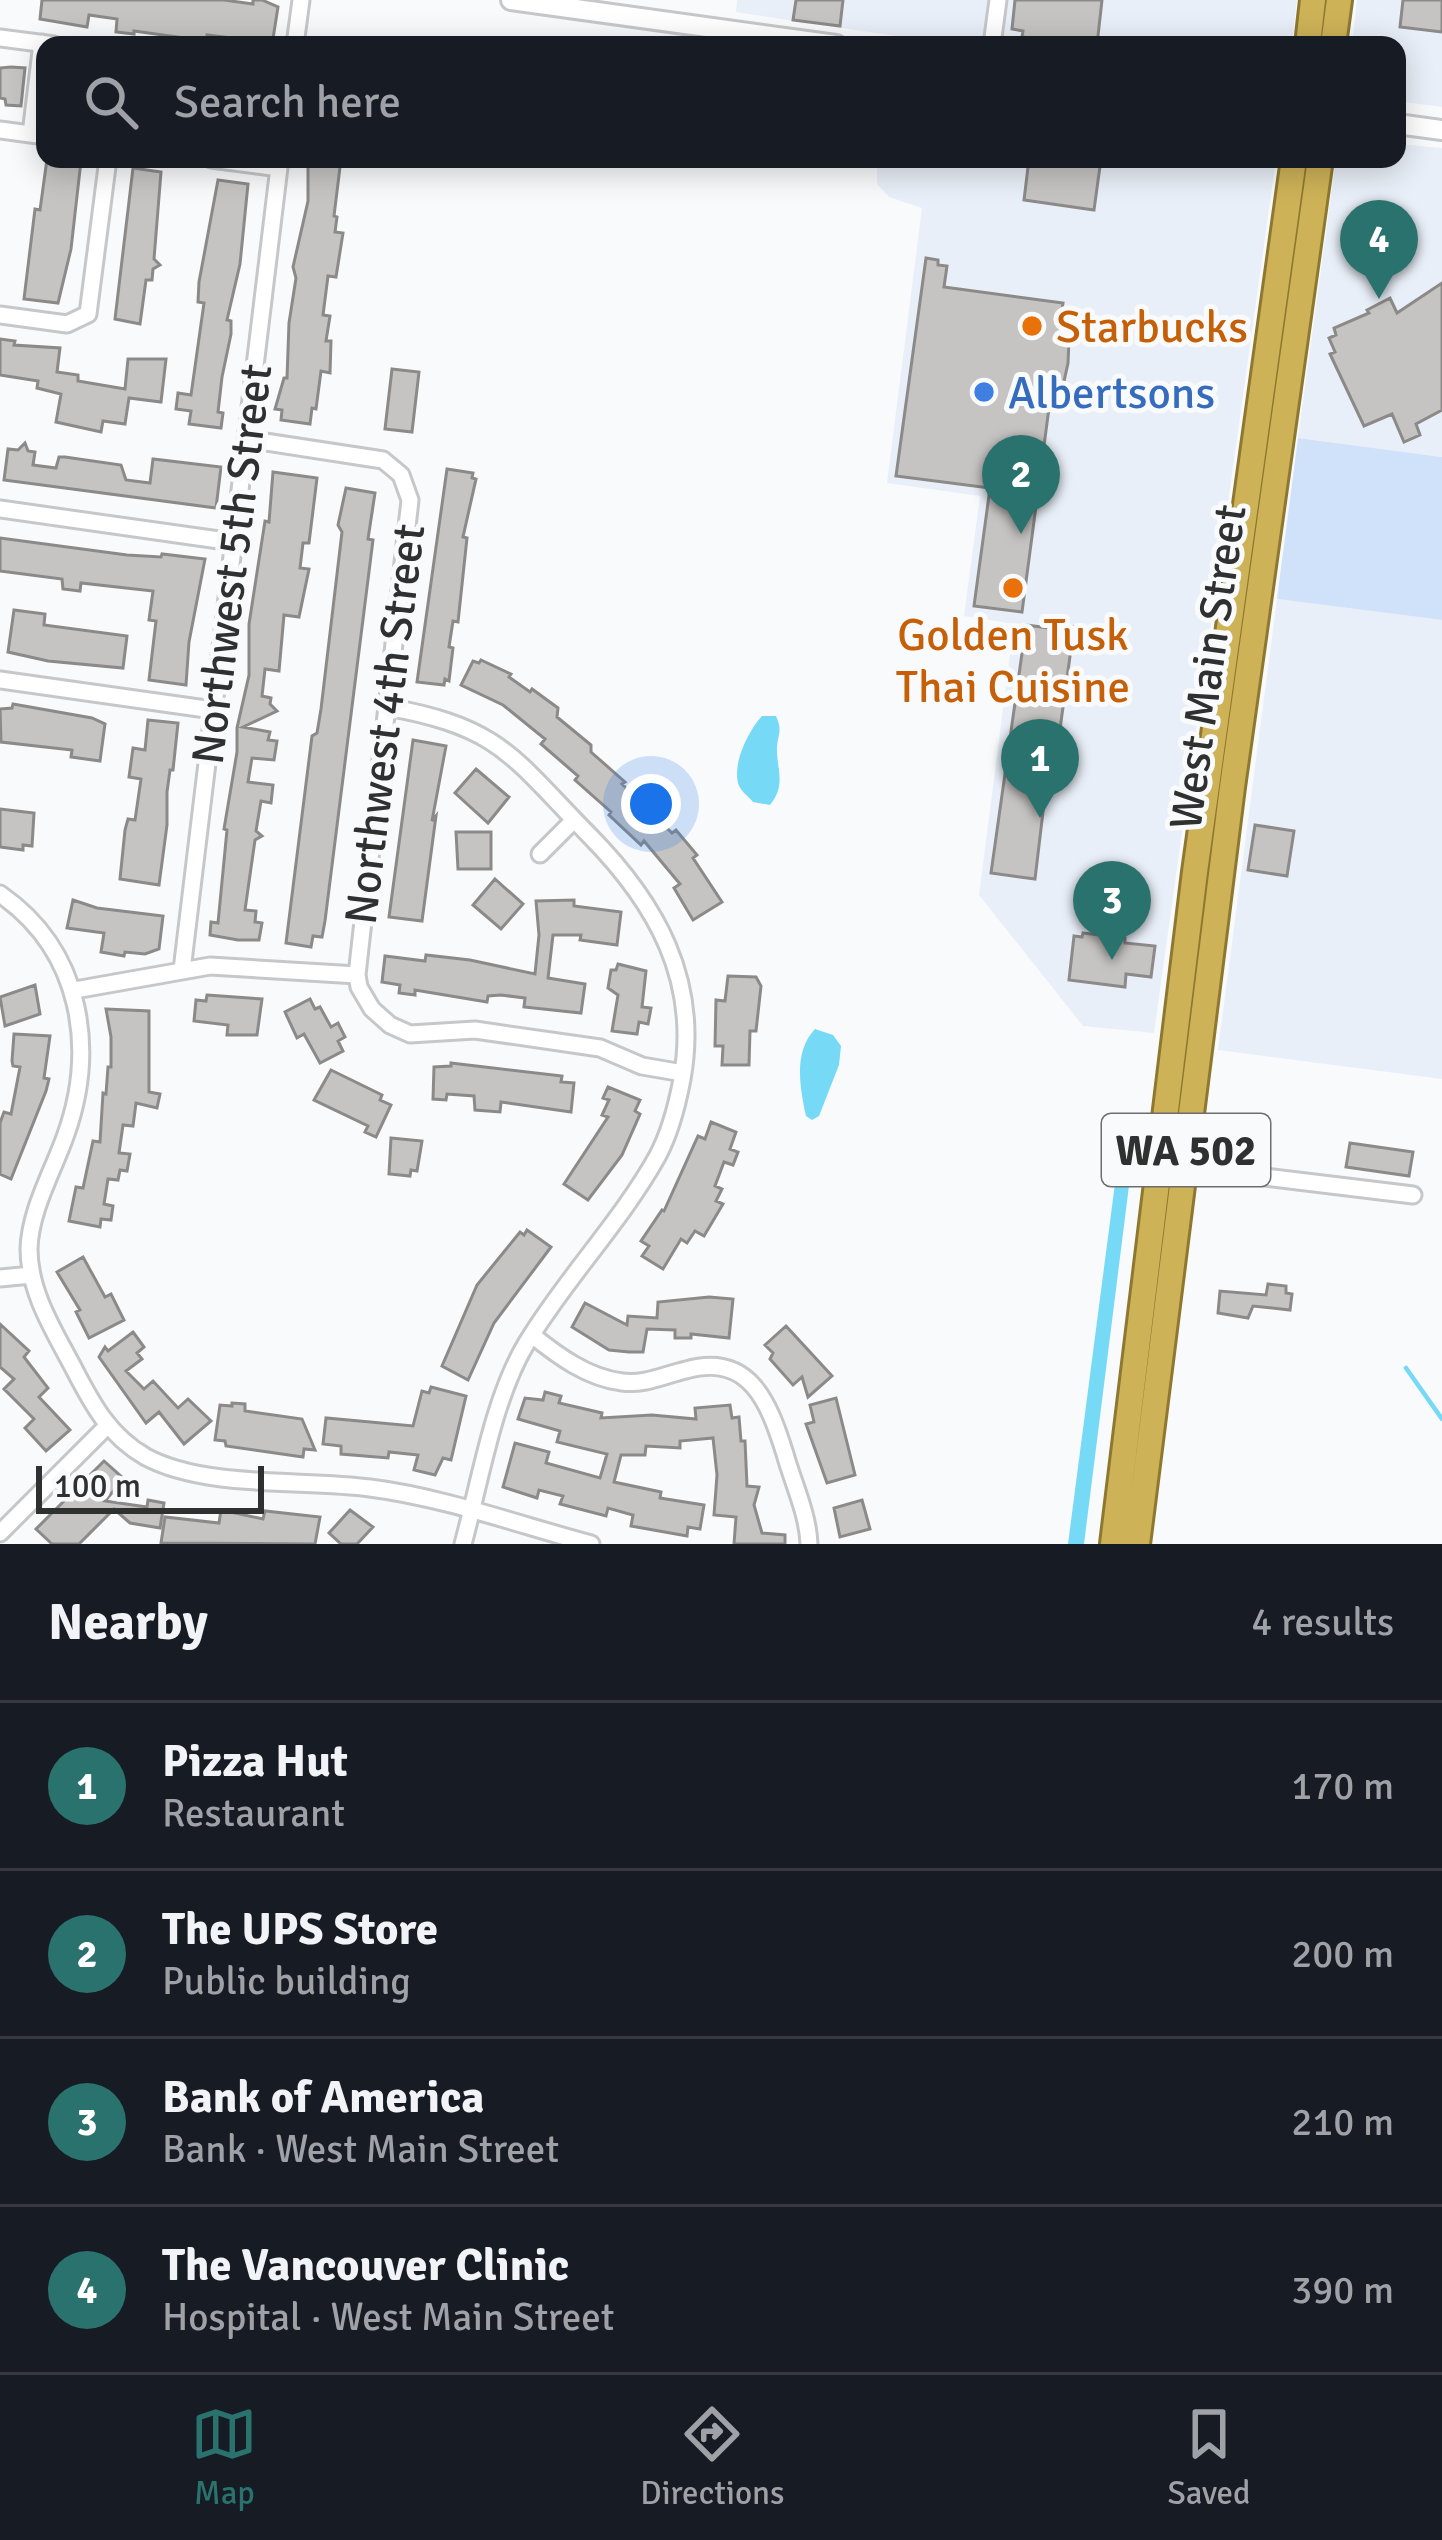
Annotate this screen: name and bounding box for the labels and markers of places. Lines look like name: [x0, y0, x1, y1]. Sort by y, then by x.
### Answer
pin: 4: [1340, 200, 1418, 299]
place label: Starbucks: [1056, 300, 1248, 355]
marker: Starbucks: [1019, 313, 1045, 339]
place label: Albertsons: [1008, 366, 1215, 421]
marker: Albertsons: [971, 379, 997, 405]
pin: 2: [982, 435, 1060, 534]
marker: Golden Tusk Thai Cuisine: [1000, 575, 1026, 601]
place label: Golden Tusk Thai Cuisine: [896, 608, 1130, 715]
pin: 1: [1001, 719, 1079, 818]
pin: 3: [1073, 861, 1151, 960]

